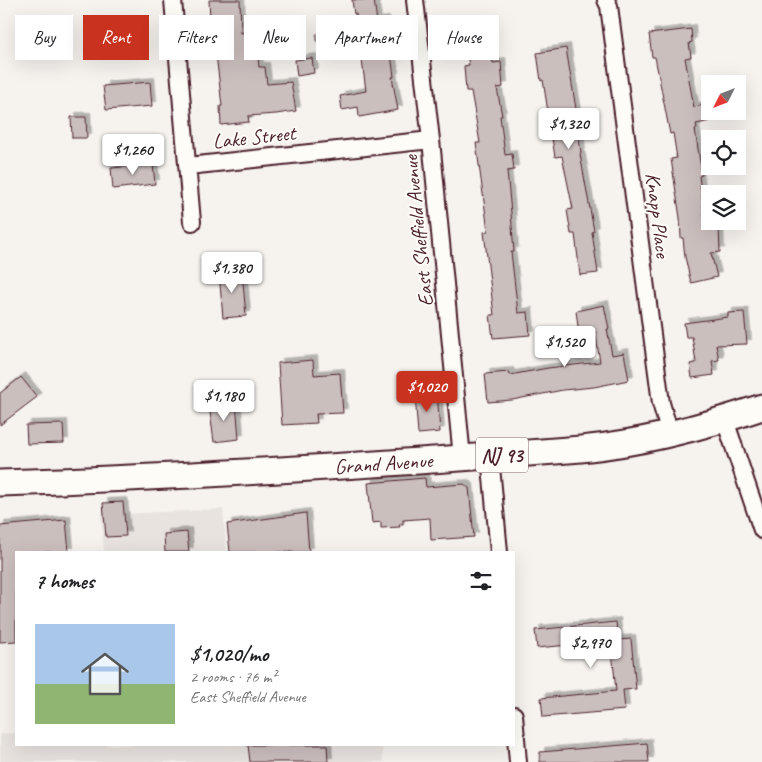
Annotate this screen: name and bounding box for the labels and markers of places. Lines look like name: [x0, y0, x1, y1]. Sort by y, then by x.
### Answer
pin: $1,320: [528, 108, 610, 150]
pin: $1,260: [92, 134, 174, 176]
pin: $1,380: [191, 252, 273, 294]
pin: $1,520: [524, 326, 606, 368]
pin: $1,020: [386, 370, 468, 413]
pin: $1,180: [183, 380, 265, 422]
pin: $2,970: [550, 626, 632, 669]

